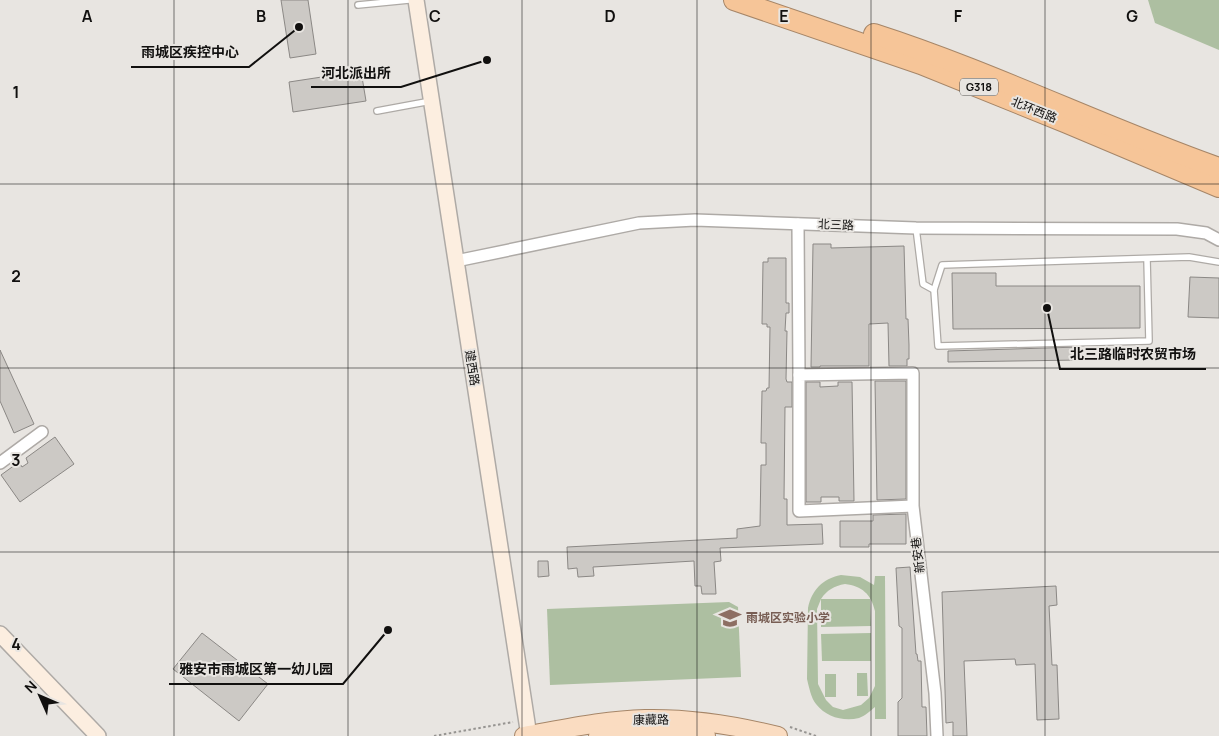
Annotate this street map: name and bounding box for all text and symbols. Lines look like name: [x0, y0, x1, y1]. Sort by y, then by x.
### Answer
text: A: [82, 5, 93, 27]
text: B: [256, 5, 266, 27]
text: C: [429, 5, 441, 27]
text: D: [604, 5, 616, 27]
text: E: [779, 5, 789, 27]
text: F: [954, 5, 963, 27]
text: G: [1126, 5, 1138, 27]
callout: 雨城区疾控中心: [131, 38, 249, 67]
text: 雨城区疾控中心: [141, 42, 239, 61]
callout: 河北派出所: [311, 58, 401, 87]
text: 河北派出所: [321, 63, 391, 82]
road number: G318: [960, 78, 998, 95]
text: 1: [12, 81, 20, 103]
street label: 北环西路: [1009, 93, 1060, 126]
street label: 北三路: [818, 215, 854, 234]
text: 2: [11, 265, 21, 287]
callout: 北三路临时农贸市场: [1060, 340, 1206, 369]
text: 北三路临时农贸市场: [1070, 344, 1196, 363]
street label: 建西路: [461, 349, 484, 387]
text: 3: [11, 449, 21, 471]
street label: 新安巷: [907, 536, 928, 574]
school or university icon: 雨城区实验小学: [717, 605, 743, 631]
place label: 雨城区实验小学: [746, 609, 830, 626]
text: 4: [11, 633, 21, 655]
callout: 雅安市雨城区第一幼儿园: [169, 655, 343, 684]
text: 雅安市雨城区第一幼儿园: [179, 659, 333, 678]
north arrow: [15, 671, 65, 721]
text: N: [20, 676, 41, 697]
street label: 康藏路: [633, 711, 669, 728]

